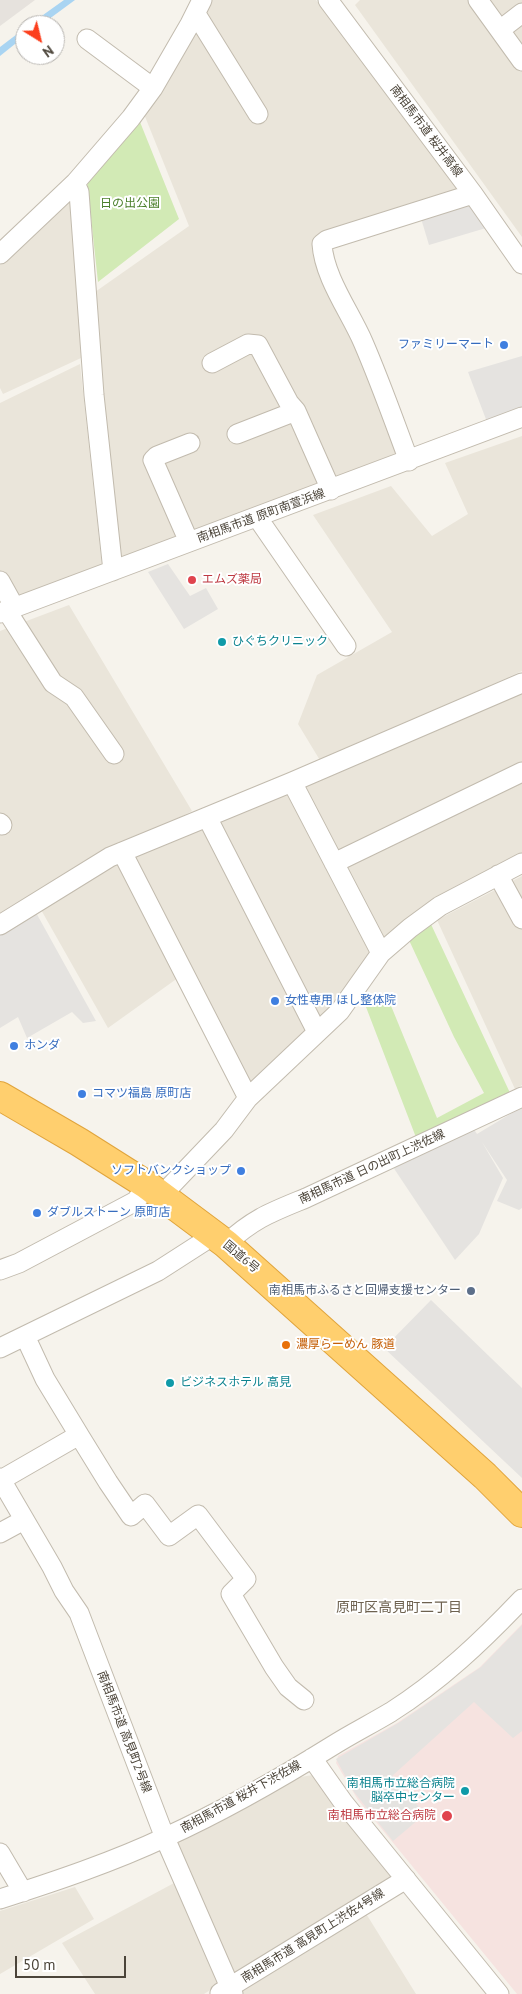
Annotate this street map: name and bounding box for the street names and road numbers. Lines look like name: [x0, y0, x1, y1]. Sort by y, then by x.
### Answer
street label: 南相馬市道 桜井高線: [387, 82, 465, 180]
street label: 南相馬市道 原町南萱浜線: [195, 486, 327, 546]
street label: 南相馬市道 日の出町上渋佐線: [297, 1127, 447, 1207]
street label: 国道6号: [220, 1238, 262, 1276]
street label: 南相馬市道 高見町2号線: [94, 1669, 154, 1795]
street label: 南相馬市道 桜井下渋佐線: [178, 1758, 304, 1836]
street label: 南相馬市道 高見町上渋佐4号線: [239, 1886, 387, 1986]

